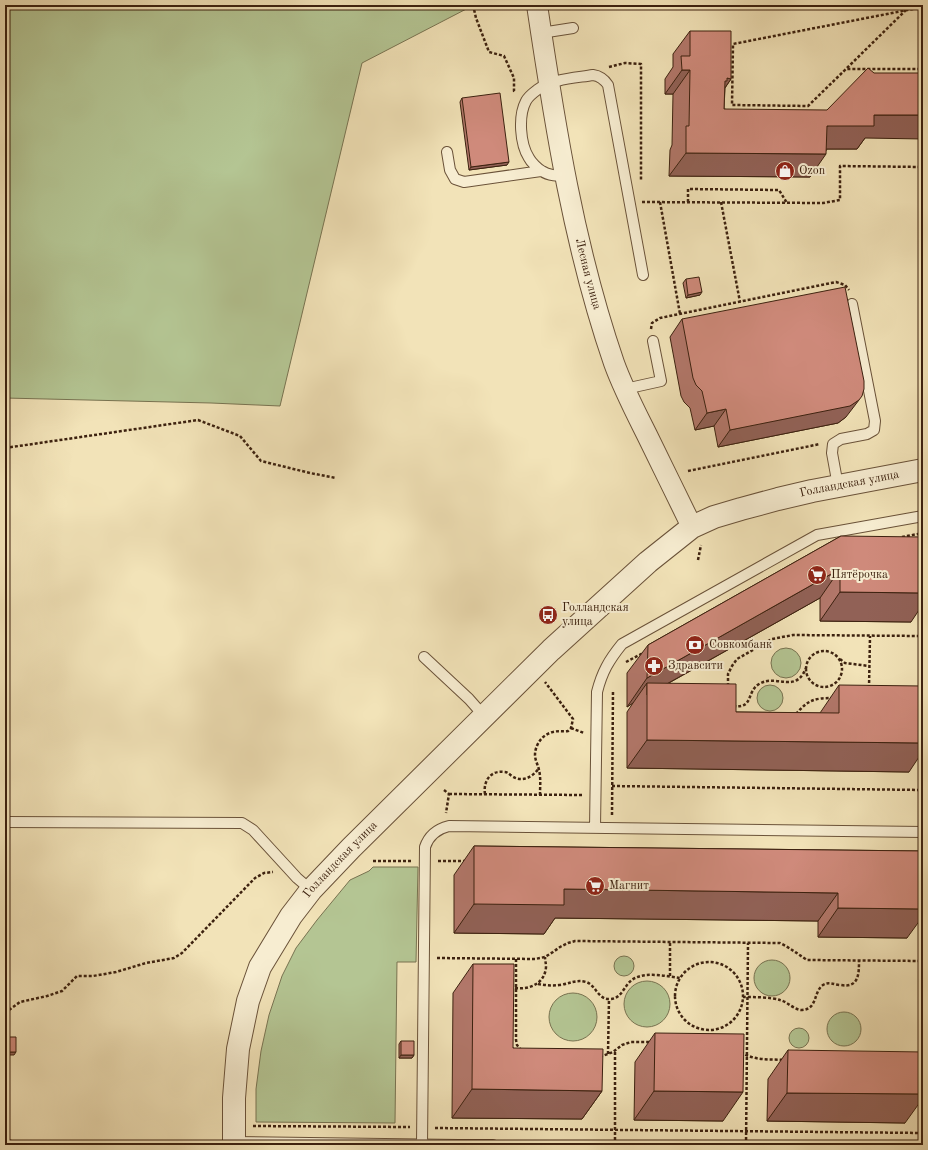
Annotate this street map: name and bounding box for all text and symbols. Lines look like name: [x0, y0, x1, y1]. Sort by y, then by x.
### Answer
shop icon: Ozon: [774, 160, 796, 182]
place label: Ozon: [799, 165, 826, 177]
street label: Лесная улица: [573, 237, 603, 311]
street label: Голландская улица: [799, 469, 900, 500]
supermarket icon: Пятёрочка: [806, 564, 828, 586]
place label: Пятёрочка: [831, 569, 888, 581]
place label: Голландская улица: [562, 602, 629, 628]
bus stop icon: Голландская улица: [537, 604, 559, 626]
bank icon: Совкомбанк: [684, 634, 706, 656]
place label: Совкомбанк: [709, 639, 772, 651]
pharmacy icon: Здравсити: [643, 655, 665, 677]
place label: Здравсити: [668, 660, 723, 672]
street label: Голландская улица: [301, 819, 380, 900]
supermarket icon: Магнит: [584, 875, 606, 897]
place label: Магнит: [609, 880, 649, 892]

